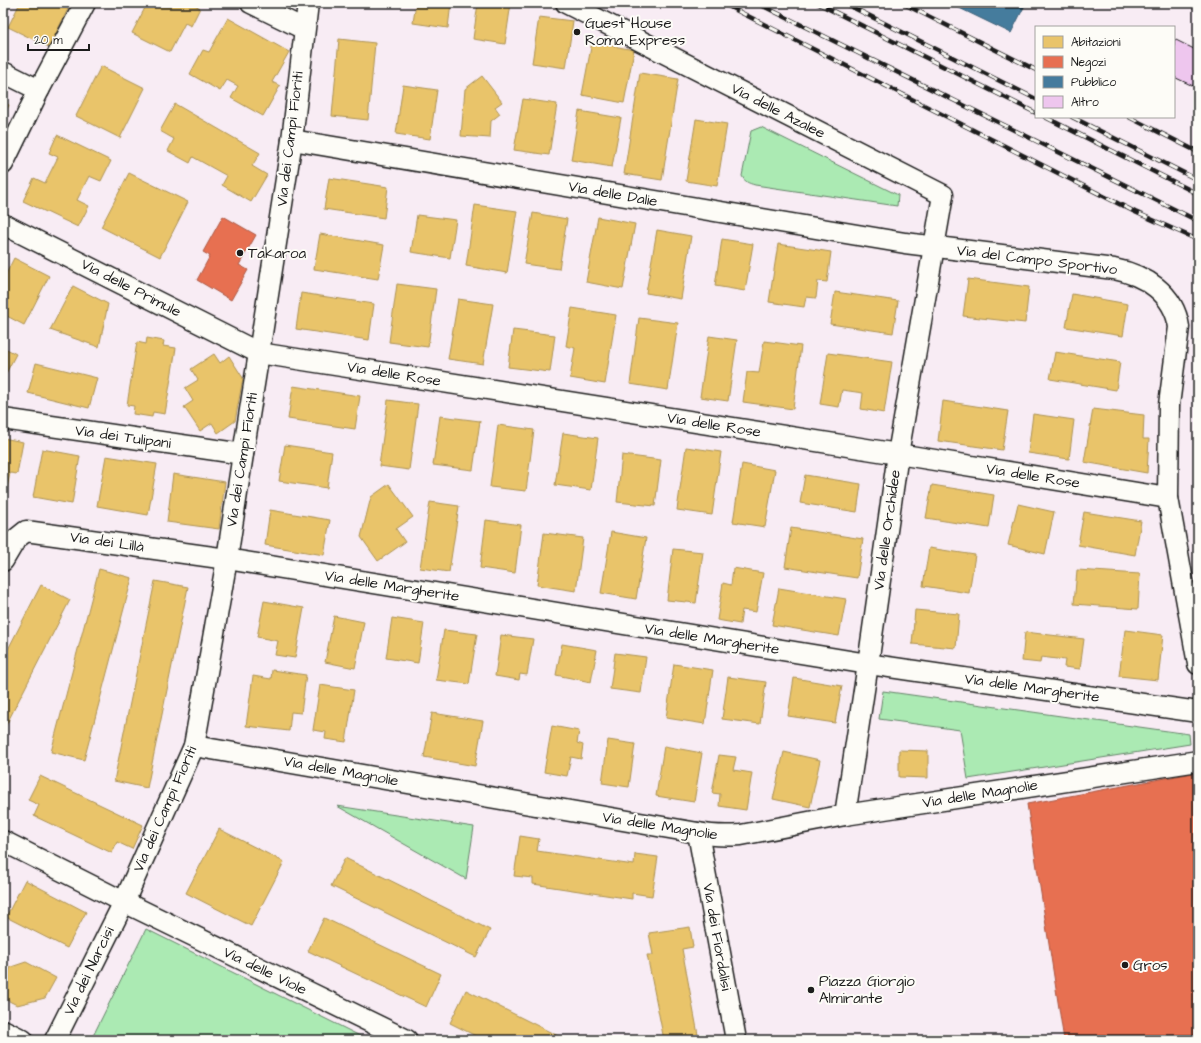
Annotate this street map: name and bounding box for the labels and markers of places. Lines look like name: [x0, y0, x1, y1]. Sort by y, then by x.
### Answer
place label: Guest House Roma Express: [585, 13, 686, 51]
marker: Guest House Roma Express: [572, 27, 582, 37]
place label: Takaroa: [248, 243, 307, 264]
marker: Takaroa: [235, 248, 245, 258]
place label: Gros: [1133, 955, 1168, 976]
marker: Gros: [1120, 960, 1130, 970]
place label: Piazza Giorgio Almirante: [819, 971, 915, 1009]
marker: Piazza Giorgio Almirante: [806, 985, 816, 995]

